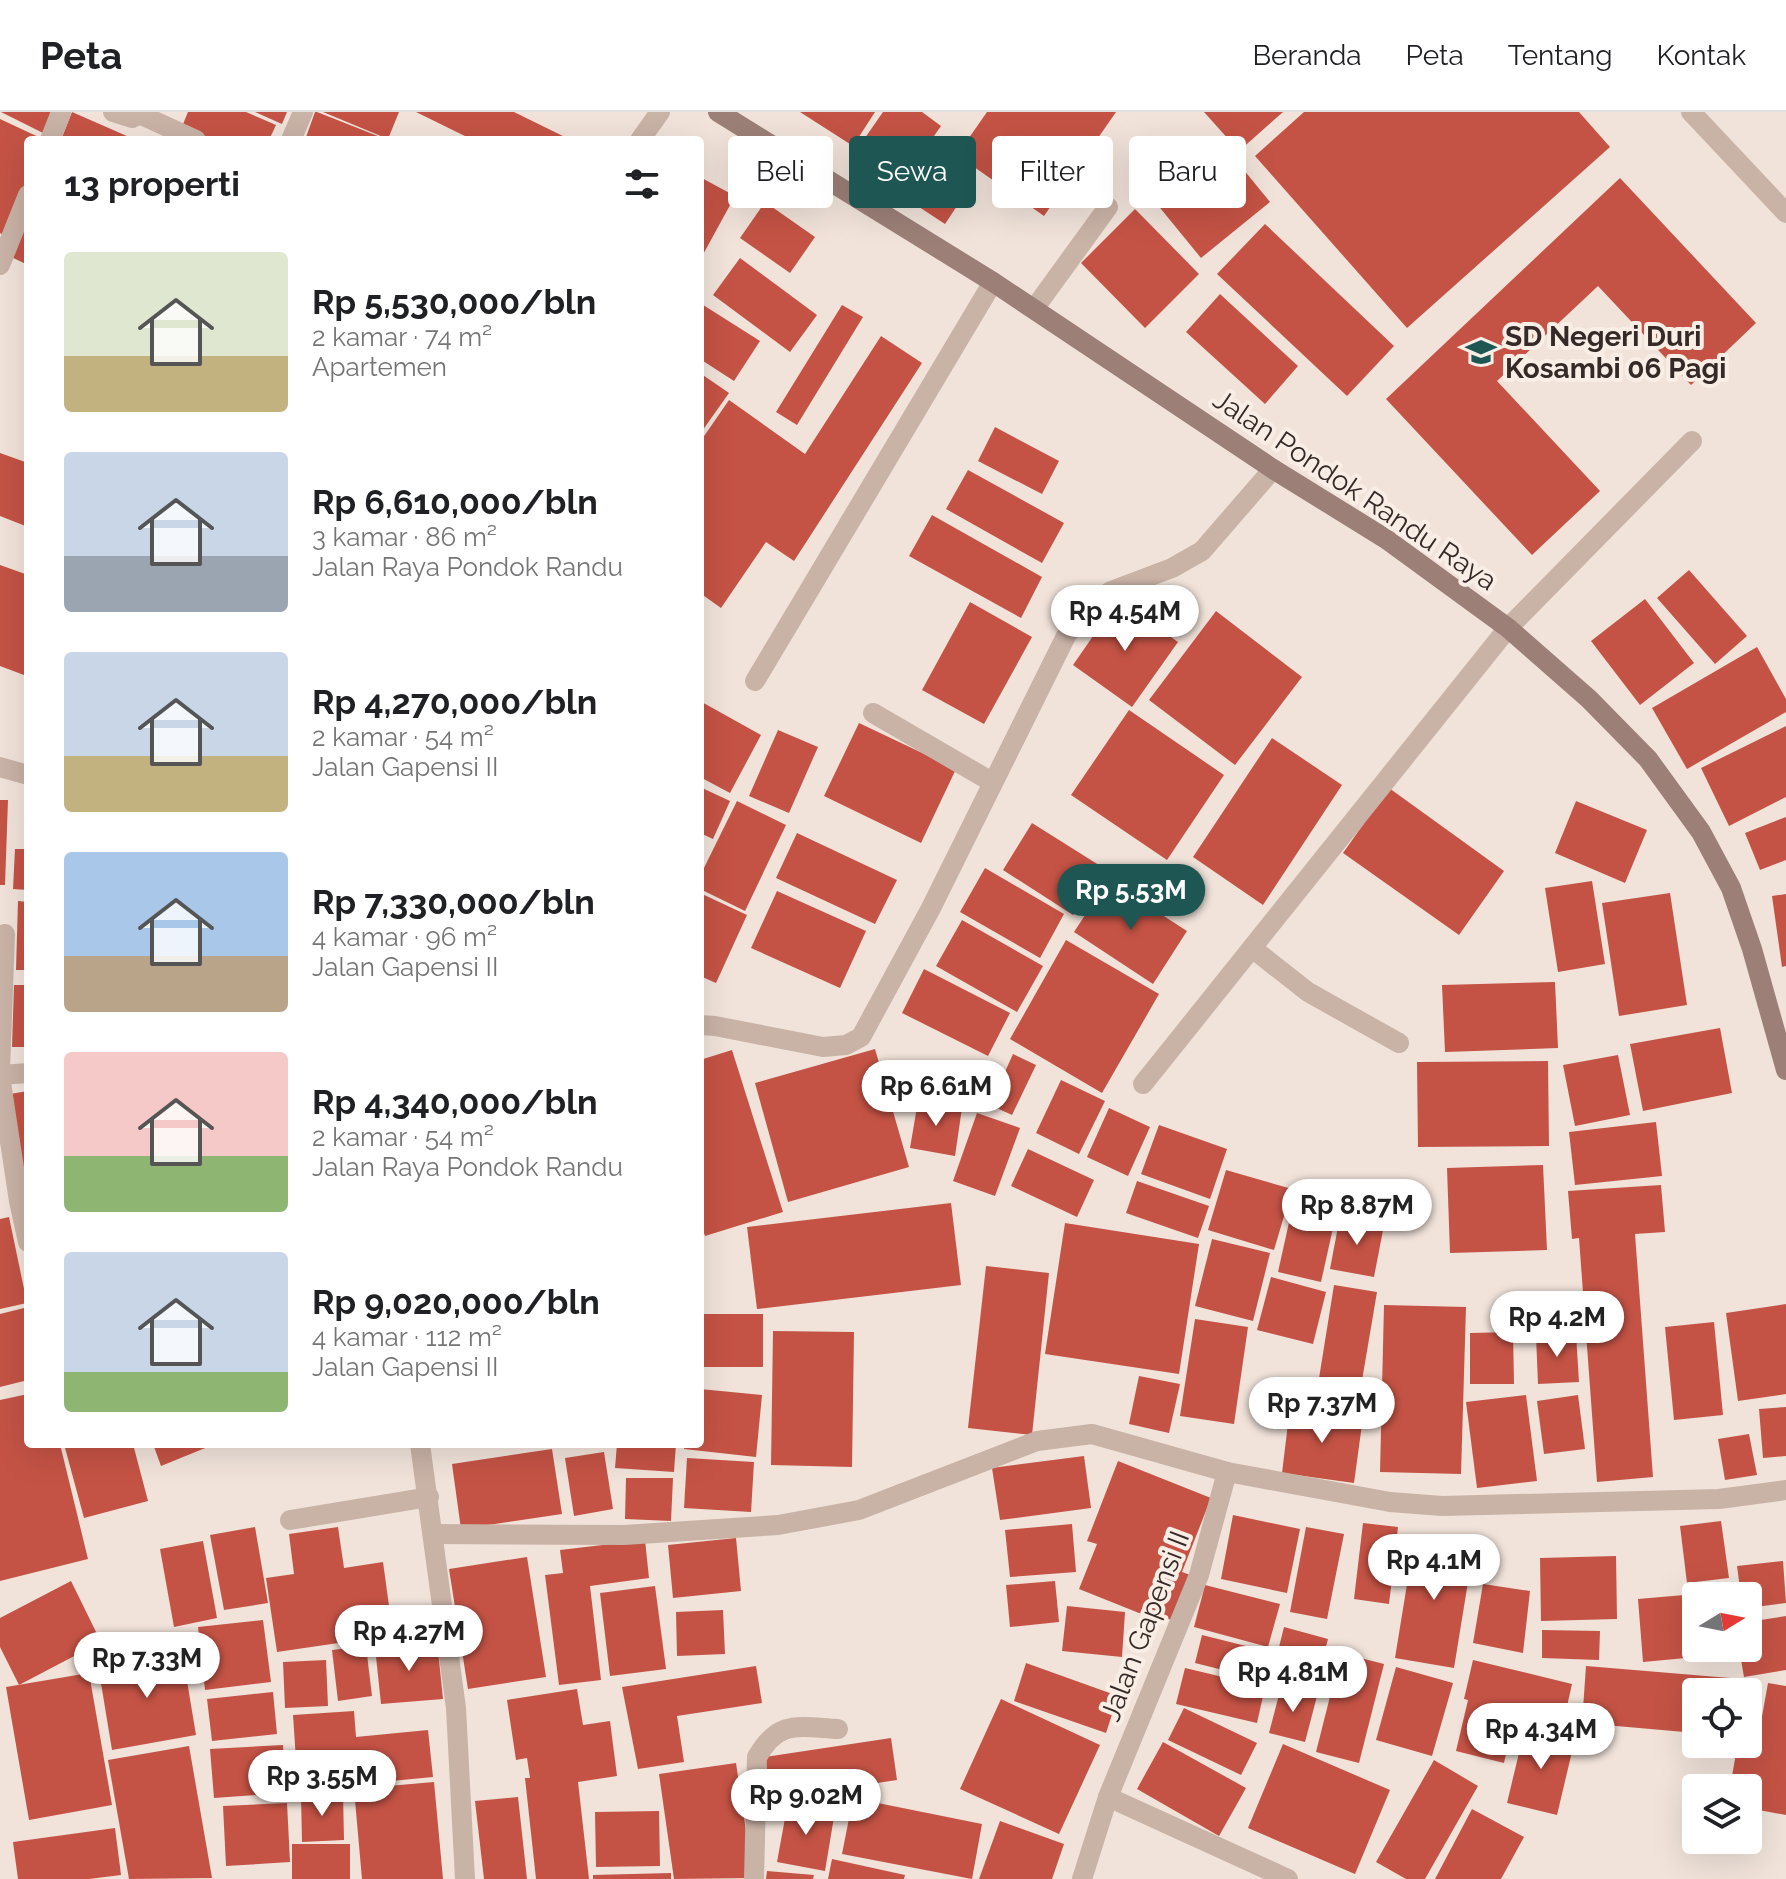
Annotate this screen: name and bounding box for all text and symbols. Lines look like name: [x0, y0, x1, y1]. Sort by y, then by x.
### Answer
text: Peta: [40, 33, 122, 78]
text: Beranda: [1252, 39, 1362, 72]
text: Peta: [1406, 39, 1464, 72]
text: Tentang: [1508, 39, 1613, 72]
text: Kontak: [1657, 39, 1746, 72]
chip: Beli: [728, 136, 833, 208]
chip: Sewa: [849, 136, 976, 208]
chip: Filter: [992, 136, 1113, 208]
chip: Baru: [1129, 136, 1246, 208]
icon: filters: [620, 162, 664, 206]
text: 13 properti: [64, 164, 240, 204]
text: Rp 5,530,000/bln: [312, 282, 596, 322]
icon: home: [128, 284, 224, 380]
place label: SD Negeri Duri Kosambi 06 Pagi: [1505, 320, 1726, 385]
text: 2 kamar · 74 m²: [312, 322, 492, 352]
school or university icon: SD Negeri Duri Kosambi 06 Pagi: [1464, 335, 1498, 369]
text: Apartemen: [312, 352, 447, 382]
street label: Jalan Pondok Randu Raya: [1207, 383, 1503, 597]
text: Rp 6,610,000/bln: [312, 482, 598, 522]
icon: home: [128, 484, 224, 580]
text: 3 kamar · 86 m²: [312, 522, 497, 552]
text: Jalan Raya Pondok Randu: [312, 552, 623, 582]
pin: Rp 4.54M: [1042, 585, 1208, 653]
text: Rp 4.54M: [1069, 596, 1181, 626]
text: Rp 4,270,000/bln: [312, 682, 597, 722]
icon: home: [128, 684, 224, 780]
text: 2 kamar · 54 m²: [312, 722, 494, 752]
text: Jalan Gapensi II: [312, 752, 499, 782]
pin: Rp 5.53M: [1048, 864, 1214, 932]
text: Rp 5.53M: [1075, 875, 1187, 905]
text: Rp 7,330,000/bln: [312, 882, 595, 922]
icon: home: [128, 884, 224, 980]
text: 4 kamar · 96 m²: [312, 922, 497, 952]
text: Jalan Gapensi II: [312, 952, 499, 982]
pin: Rp 6.61M: [853, 1060, 1019, 1128]
text: Rp 6.61M: [880, 1071, 992, 1101]
text: Rp 4,340,000/bln: [312, 1082, 597, 1122]
icon: home: [128, 1084, 224, 1180]
text: 2 kamar · 54 m²: [312, 1122, 494, 1152]
text: Jalan Raya Pondok Randu: [312, 1152, 623, 1182]
pin: Rp 8.87M: [1274, 1179, 1440, 1247]
text: Rp 8.87M: [1300, 1190, 1414, 1220]
text: Rp 9,020,000/bln: [312, 1282, 600, 1322]
icon: home: [128, 1284, 224, 1380]
pin: Rp 4.2M: [1483, 1291, 1631, 1359]
text: Rp 4.2M: [1508, 1302, 1606, 1332]
text: 4 kamar · 112 m²: [312, 1322, 502, 1352]
text: Jalan Gapensi II: [312, 1352, 499, 1382]
pin: Rp 7.37M: [1239, 1377, 1405, 1445]
text: Rp 7.37M: [1267, 1388, 1377, 1418]
street label: Jalan Gapensi II: [1094, 1526, 1196, 1726]
pin: Rp 4.1M: [1360, 1534, 1508, 1602]
text: Rp 4.1M: [1386, 1545, 1482, 1575]
north arrow: [1682, 1582, 1762, 1662]
map controls: [1682, 1582, 1762, 1854]
pin: Rp 4.27M: [326, 1605, 492, 1673]
text: Rp 4.27M: [353, 1616, 465, 1646]
pin: Rp 7.33M: [64, 1632, 230, 1700]
text: Rp 7.33M: [92, 1643, 202, 1673]
pin: Rp 4.81M: [1210, 1646, 1376, 1714]
text: Rp 4.81M: [1237, 1657, 1349, 1687]
button: locate: [1682, 1678, 1762, 1758]
pin: Rp 4.34M: [1458, 1703, 1624, 1771]
text: Rp 4.34M: [1485, 1714, 1597, 1744]
pin: Rp 3.55M: [239, 1750, 405, 1818]
text: Rp 3.55M: [266, 1761, 378, 1791]
pin: Rp 9.02M: [723, 1769, 889, 1837]
button: layers: [1682, 1774, 1762, 1854]
text: Rp 9.02M: [749, 1780, 863, 1810]

